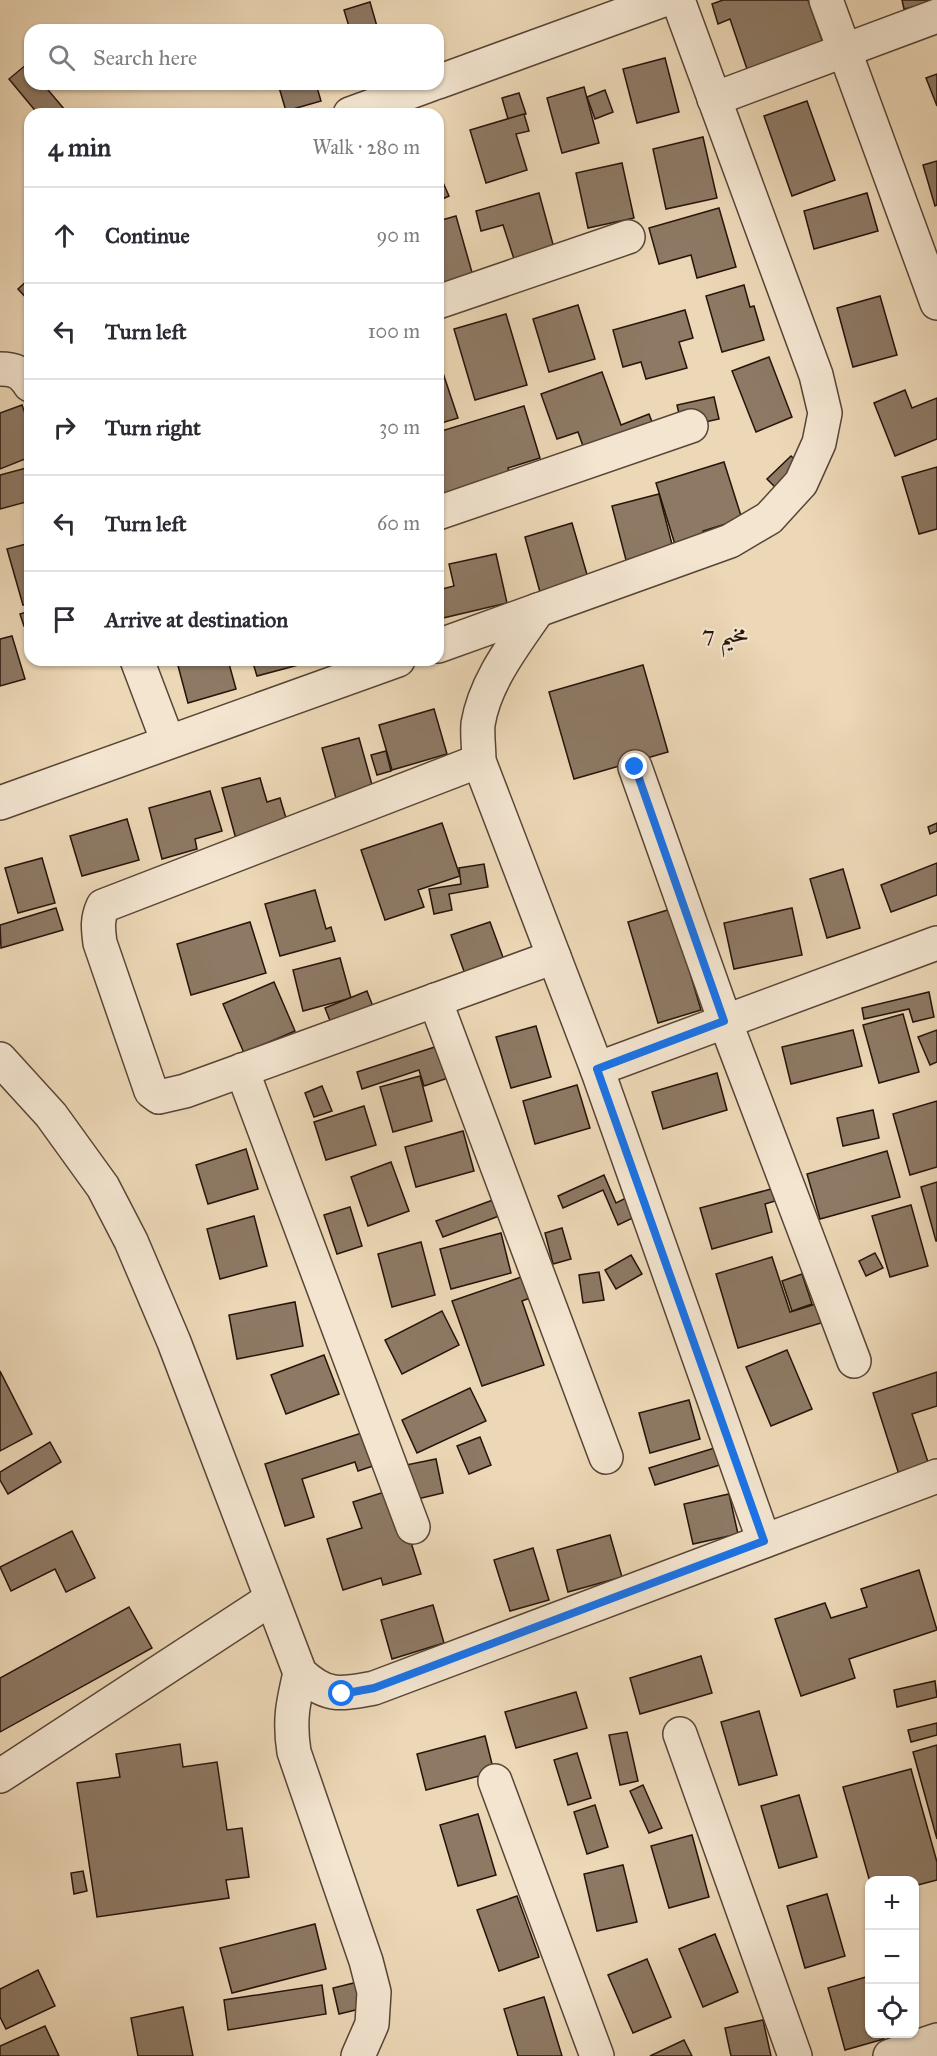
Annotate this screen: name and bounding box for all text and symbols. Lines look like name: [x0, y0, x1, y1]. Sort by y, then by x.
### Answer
search box: [24, 24, 444, 90]
icon: search: [45, 41, 78, 74]
text: Search here: [93, 44, 197, 71]
text: 4 min: [48, 131, 111, 163]
text: Walk · 280 m: [313, 135, 420, 159]
icon: ahead: [48, 219, 81, 252]
text: Continue: [105, 222, 190, 249]
text: 90 m: [377, 223, 420, 247]
icon: left: [48, 315, 81, 348]
text: Turn left: [105, 318, 187, 345]
text: 100 m: [368, 319, 420, 343]
icon: right: [48, 411, 81, 444]
text: Turn right: [105, 414, 201, 441]
text: 30 m: [379, 415, 420, 439]
icon: left: [48, 507, 81, 540]
text: Turn left: [105, 510, 187, 537]
text: 60 m: [377, 511, 420, 535]
icon: arrive: [48, 603, 81, 636]
text: Arrive at destination: [105, 606, 288, 633]
district label: مخيم 7: [702, 619, 748, 658]
route end: [621, 753, 647, 779]
route start: [328, 1680, 354, 1706]
map controls: [865, 1876, 919, 2038]
button: +: [865, 1876, 919, 1930]
button: −: [865, 1930, 919, 1984]
button: locate: [865, 1984, 919, 2038]

